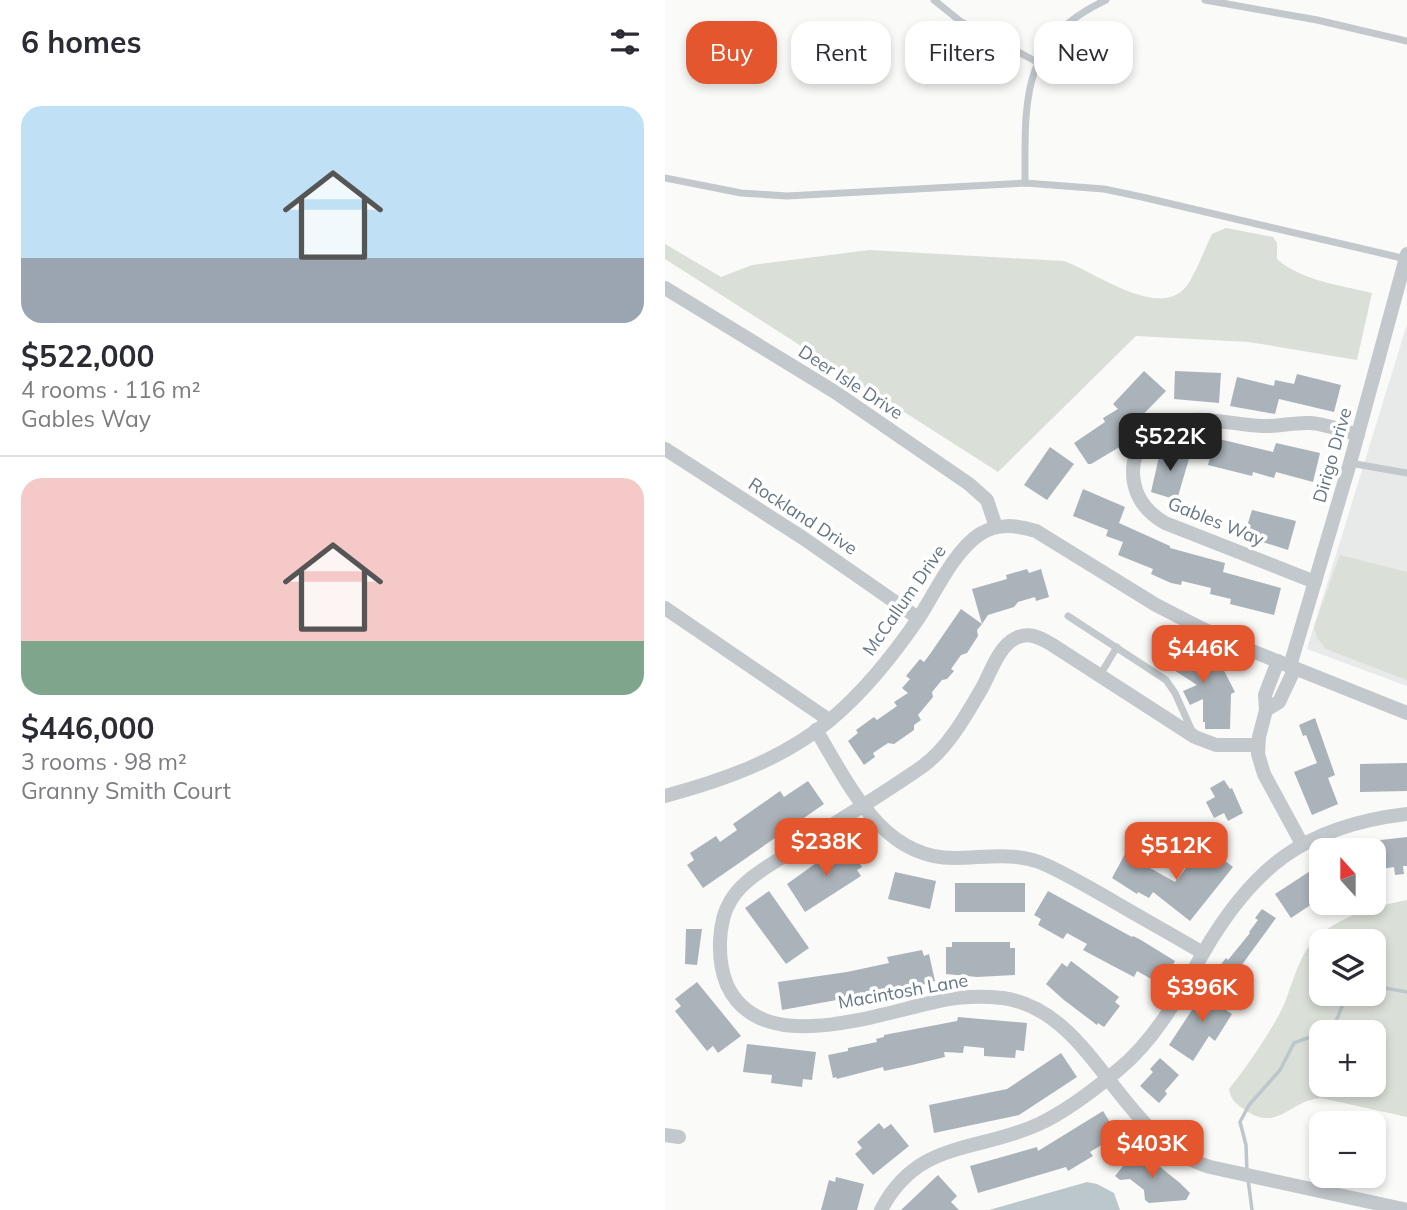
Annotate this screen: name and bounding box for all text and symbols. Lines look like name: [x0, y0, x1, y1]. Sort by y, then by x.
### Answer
chip: Buy: [686, 21, 777, 84]
chip: Rent: [791, 21, 891, 84]
chip: Filters: [905, 21, 1020, 84]
chip: New: [1034, 21, 1133, 84]
text: 6 homes: [21, 23, 142, 61]
icon: filters: [606, 23, 644, 61]
icon: home: [270, 152, 396, 278]
text: $522,000: [21, 337, 154, 375]
street label: Deer Isle Drive: [794, 340, 908, 424]
text: 4 rooms · 116 m²: [21, 375, 201, 404]
text: Gables Way: [21, 404, 151, 433]
street label: Dirigo Drive: [1307, 405, 1357, 505]
pin: $522K: [1121, 414, 1219, 473]
text: $522K: [1135, 421, 1205, 450]
street label: Rockland Drive: [744, 472, 862, 560]
street label: Gables Way: [1165, 491, 1268, 551]
icon: home: [270, 524, 396, 650]
street label: McCallum Drive: [857, 540, 951, 660]
pin: $446K: [1154, 626, 1252, 685]
text: $446K: [1168, 633, 1238, 662]
text: $446,000: [21, 709, 154, 747]
text: 3 rooms · 98 m²: [21, 747, 187, 776]
text: Granny Smith Court: [21, 776, 231, 805]
pin: $238K: [777, 818, 875, 878]
pin: $512K: [1127, 822, 1225, 882]
text: $238K: [791, 826, 861, 855]
text: $512K: [1141, 830, 1211, 859]
north arrow: [1309, 838, 1386, 915]
map controls: [1309, 838, 1386, 1188]
button: layers: [1309, 929, 1386, 1006]
pin: $396K: [1153, 964, 1251, 1024]
street label: Macintosh Lane: [836, 968, 970, 1014]
text: $396K: [1167, 972, 1237, 1001]
button: +: [1309, 1020, 1386, 1097]
button: −: [1309, 1111, 1386, 1188]
pin: $403K: [1103, 1120, 1201, 1180]
text: $403K: [1117, 1128, 1187, 1157]

